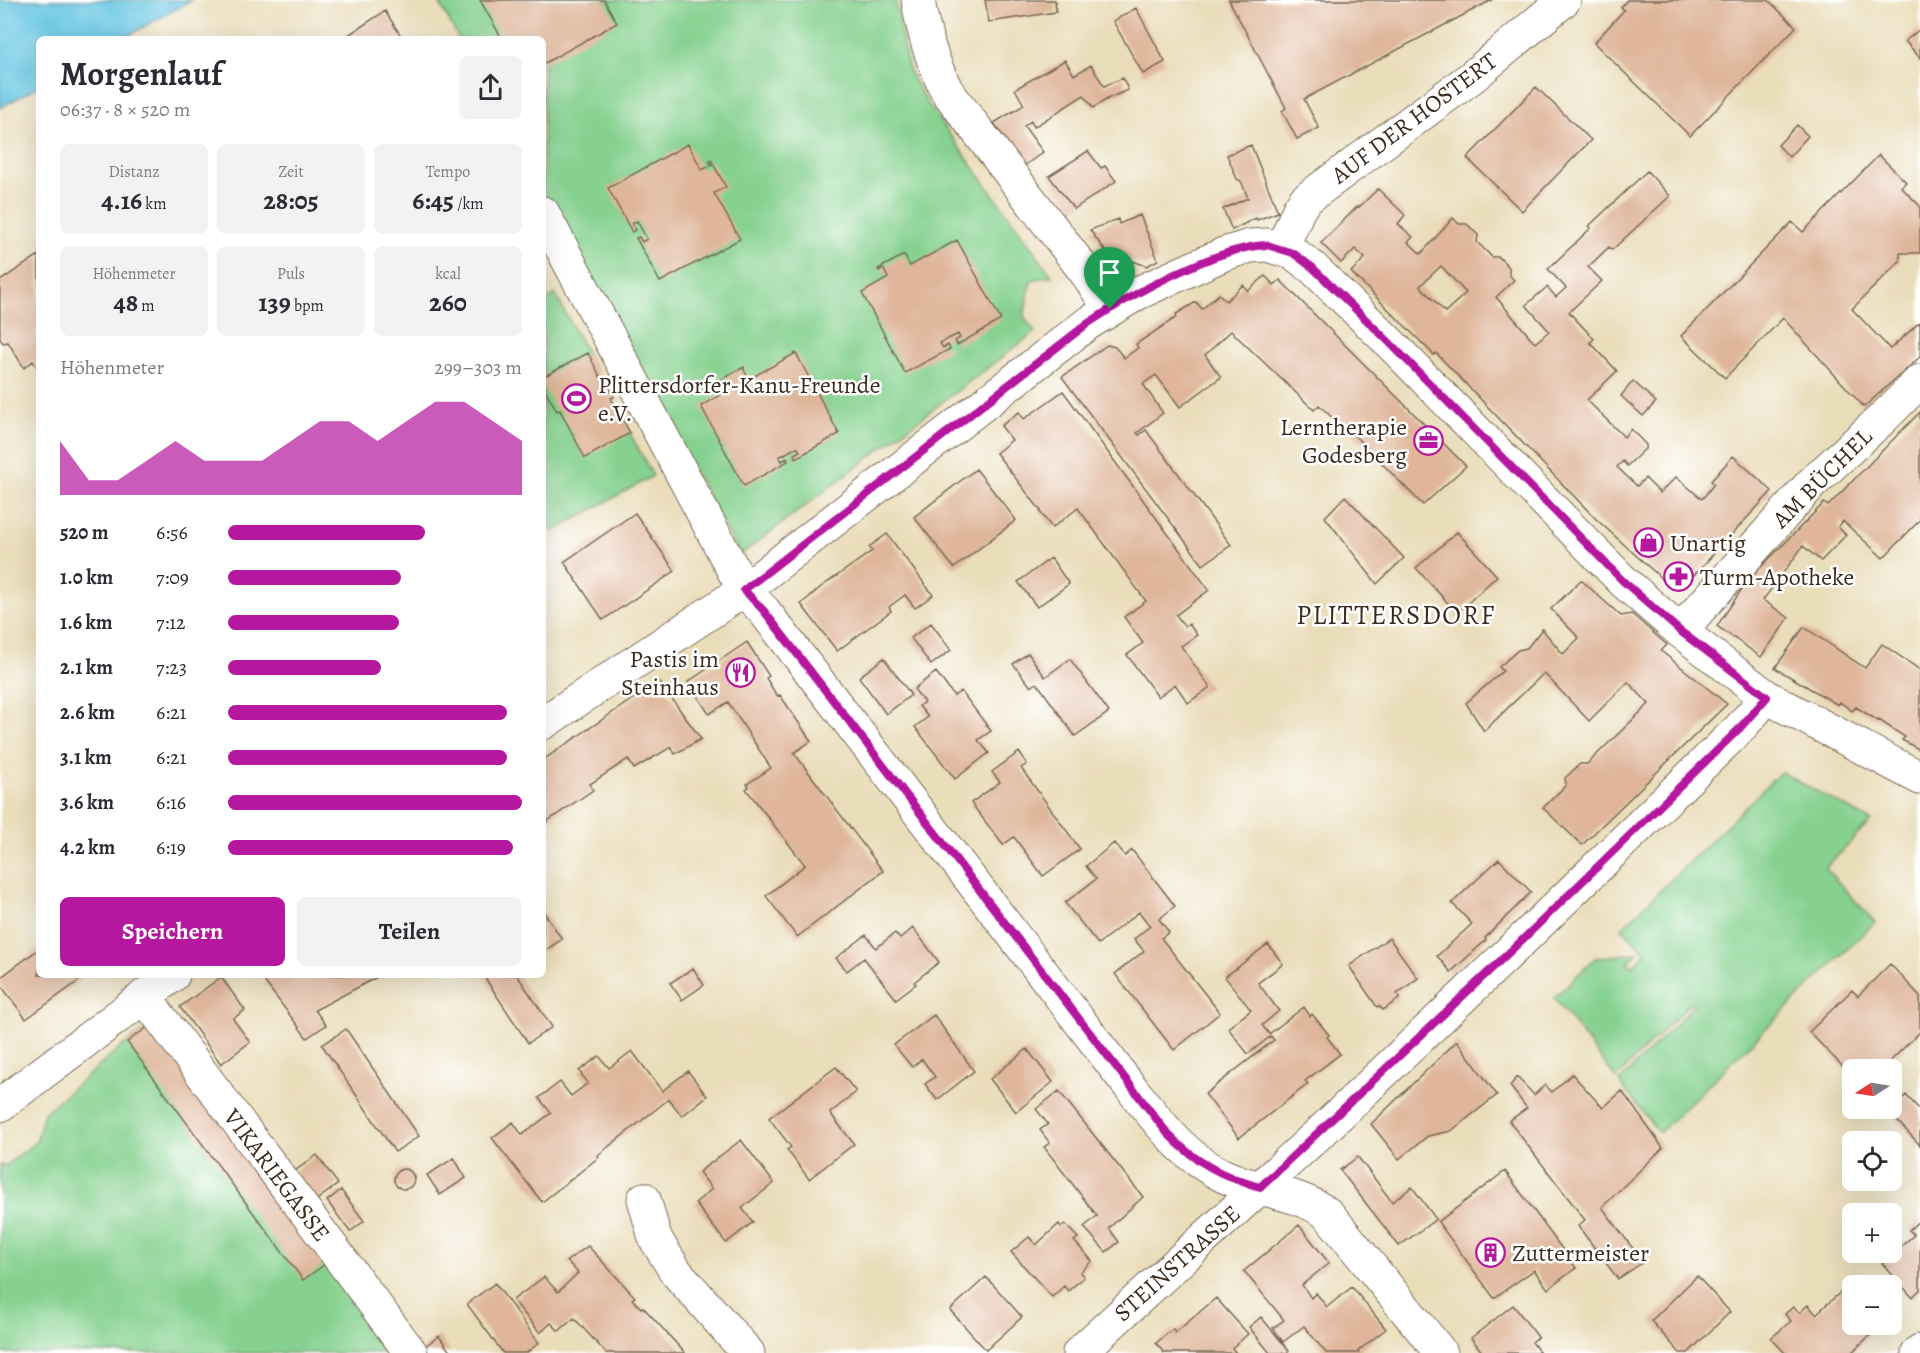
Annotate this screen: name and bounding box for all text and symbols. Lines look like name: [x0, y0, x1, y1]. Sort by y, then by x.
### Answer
street label: AUF DER HOSTERT: [1324, 45, 1504, 192]
text: Morgenlauf: [60, 51, 222, 96]
button: share: [459, 56, 522, 119]
text: 06:37 · 8 × 520 m: [60, 96, 190, 123]
text: Distanz: [108, 161, 160, 183]
text: Zeit: [278, 161, 304, 183]
text: Tempo: [426, 161, 470, 183]
text: 4.16: [101, 183, 142, 218]
text: 28:05: [263, 183, 319, 218]
text: 6:45: [412, 183, 454, 218]
text: km: [142, 193, 167, 215]
text: /km: [454, 193, 484, 215]
pin: [1084, 247, 1135, 309]
icon: arrive: [1093, 256, 1126, 289]
text: Höhenmeter: [92, 263, 176, 285]
text: Puls: [277, 263, 305, 285]
text: kcal: [435, 263, 461, 285]
text: 48: [113, 285, 138, 320]
text: 139: [258, 285, 291, 320]
text: 260: [429, 285, 467, 320]
text: m: [138, 295, 155, 317]
text: bpm: [291, 295, 324, 317]
text: Höhenmeter: [60, 354, 164, 381]
text: 299–303 m: [434, 354, 522, 381]
place label: Plittersdorfer-Kanu-Freunde e.V.: [598, 369, 881, 429]
sports icon: Plittersdorfer-Kanu-Freunde e.V.: [561, 383, 593, 415]
place label: Lerntherapie Godesberg: [1280, 411, 1407, 471]
street label: AM BÜCHEL: [1764, 420, 1880, 536]
office icon: Lerntherapie Godesberg: [1412, 425, 1444, 457]
text: 520 m: [60, 519, 109, 546]
text: 6:56: [156, 519, 188, 546]
shop icon: Unartig: [1633, 527, 1665, 559]
place label: Unartig: [1670, 527, 1746, 559]
pharmacy icon: Turm-Apotheke: [1663, 561, 1695, 593]
place label: Turm-Apotheke: [1700, 561, 1854, 593]
text: 1.0 km: [60, 564, 113, 591]
text: 7:09: [156, 564, 189, 591]
district label: PLITTERSDORF: [1296, 597, 1496, 633]
text: 1.6 km: [60, 609, 113, 636]
text: 7:12: [156, 609, 186, 636]
place label: Pastis im Steinhaus: [621, 643, 719, 703]
text: 2.1 km: [60, 654, 113, 681]
text: 7:23: [156, 654, 187, 681]
restaurant icon: Pastis im Steinhaus: [724, 657, 756, 689]
text: 2.6 km: [60, 699, 115, 726]
text: 6:21: [156, 699, 186, 726]
text: 3.1 km: [60, 744, 112, 771]
text: 6:21: [156, 744, 186, 771]
text: 3.6 km: [60, 789, 114, 816]
text: 6:16: [156, 789, 186, 816]
text: 4.2 km: [60, 834, 115, 861]
text: 6:19: [156, 834, 186, 861]
button: Speichern: [60, 897, 285, 966]
button: Teilen: [297, 897, 522, 966]
north arrow: [1842, 1059, 1902, 1119]
map controls: [1842, 1059, 1902, 1335]
street label: VIKARIEGASSE: [216, 1101, 338, 1248]
button: locate: [1842, 1131, 1902, 1191]
street label: STEINSTRASSE: [1107, 1198, 1247, 1328]
button: +: [1842, 1203, 1902, 1263]
building icon: Zuttermeister: [1475, 1237, 1507, 1269]
place label: Zuttermeister: [1512, 1237, 1649, 1269]
button: −: [1842, 1275, 1902, 1335]

